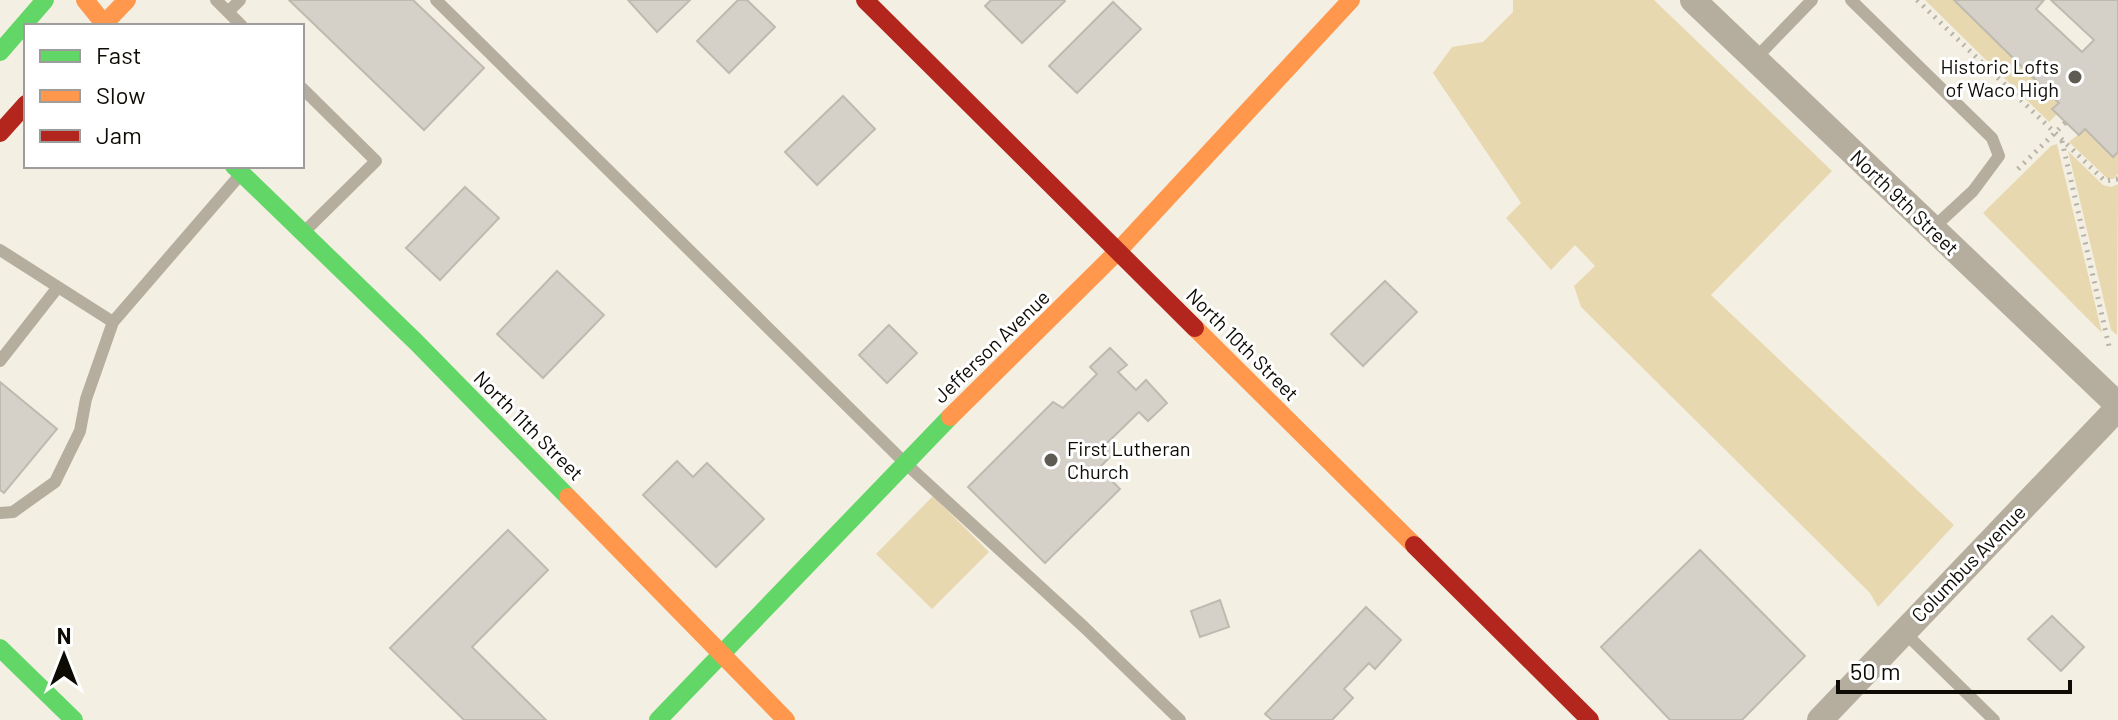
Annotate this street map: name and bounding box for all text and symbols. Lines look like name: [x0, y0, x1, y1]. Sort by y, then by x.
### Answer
legend: [24, 24, 304, 168]
text: Fast: [96, 40, 141, 69]
place label: Historic Lofts of Waco High: [1940, 54, 2059, 101]
marker: Historic Lofts of Waco High: [2066, 68, 2084, 86]
text: Slow: [96, 80, 145, 109]
text: Jam: [96, 120, 142, 149]
street label: North 9th Street: [1846, 144, 1964, 260]
street label: North 10th Street: [1182, 283, 1304, 405]
street label: Jefferson Avenue: [928, 285, 1054, 407]
street label: North 11th Street: [469, 365, 589, 485]
place label: First Lutheran Church: [1067, 436, 1190, 483]
marker: First Lutheran Church: [1042, 451, 1060, 469]
street label: Columbus Avenue: [1906, 499, 2030, 627]
north arrow: [24, 616, 104, 696]
text: N: [57, 622, 71, 648]
scale bar: [1838, 644, 2070, 694]
text: 50 m: [1850, 656, 1901, 685]

